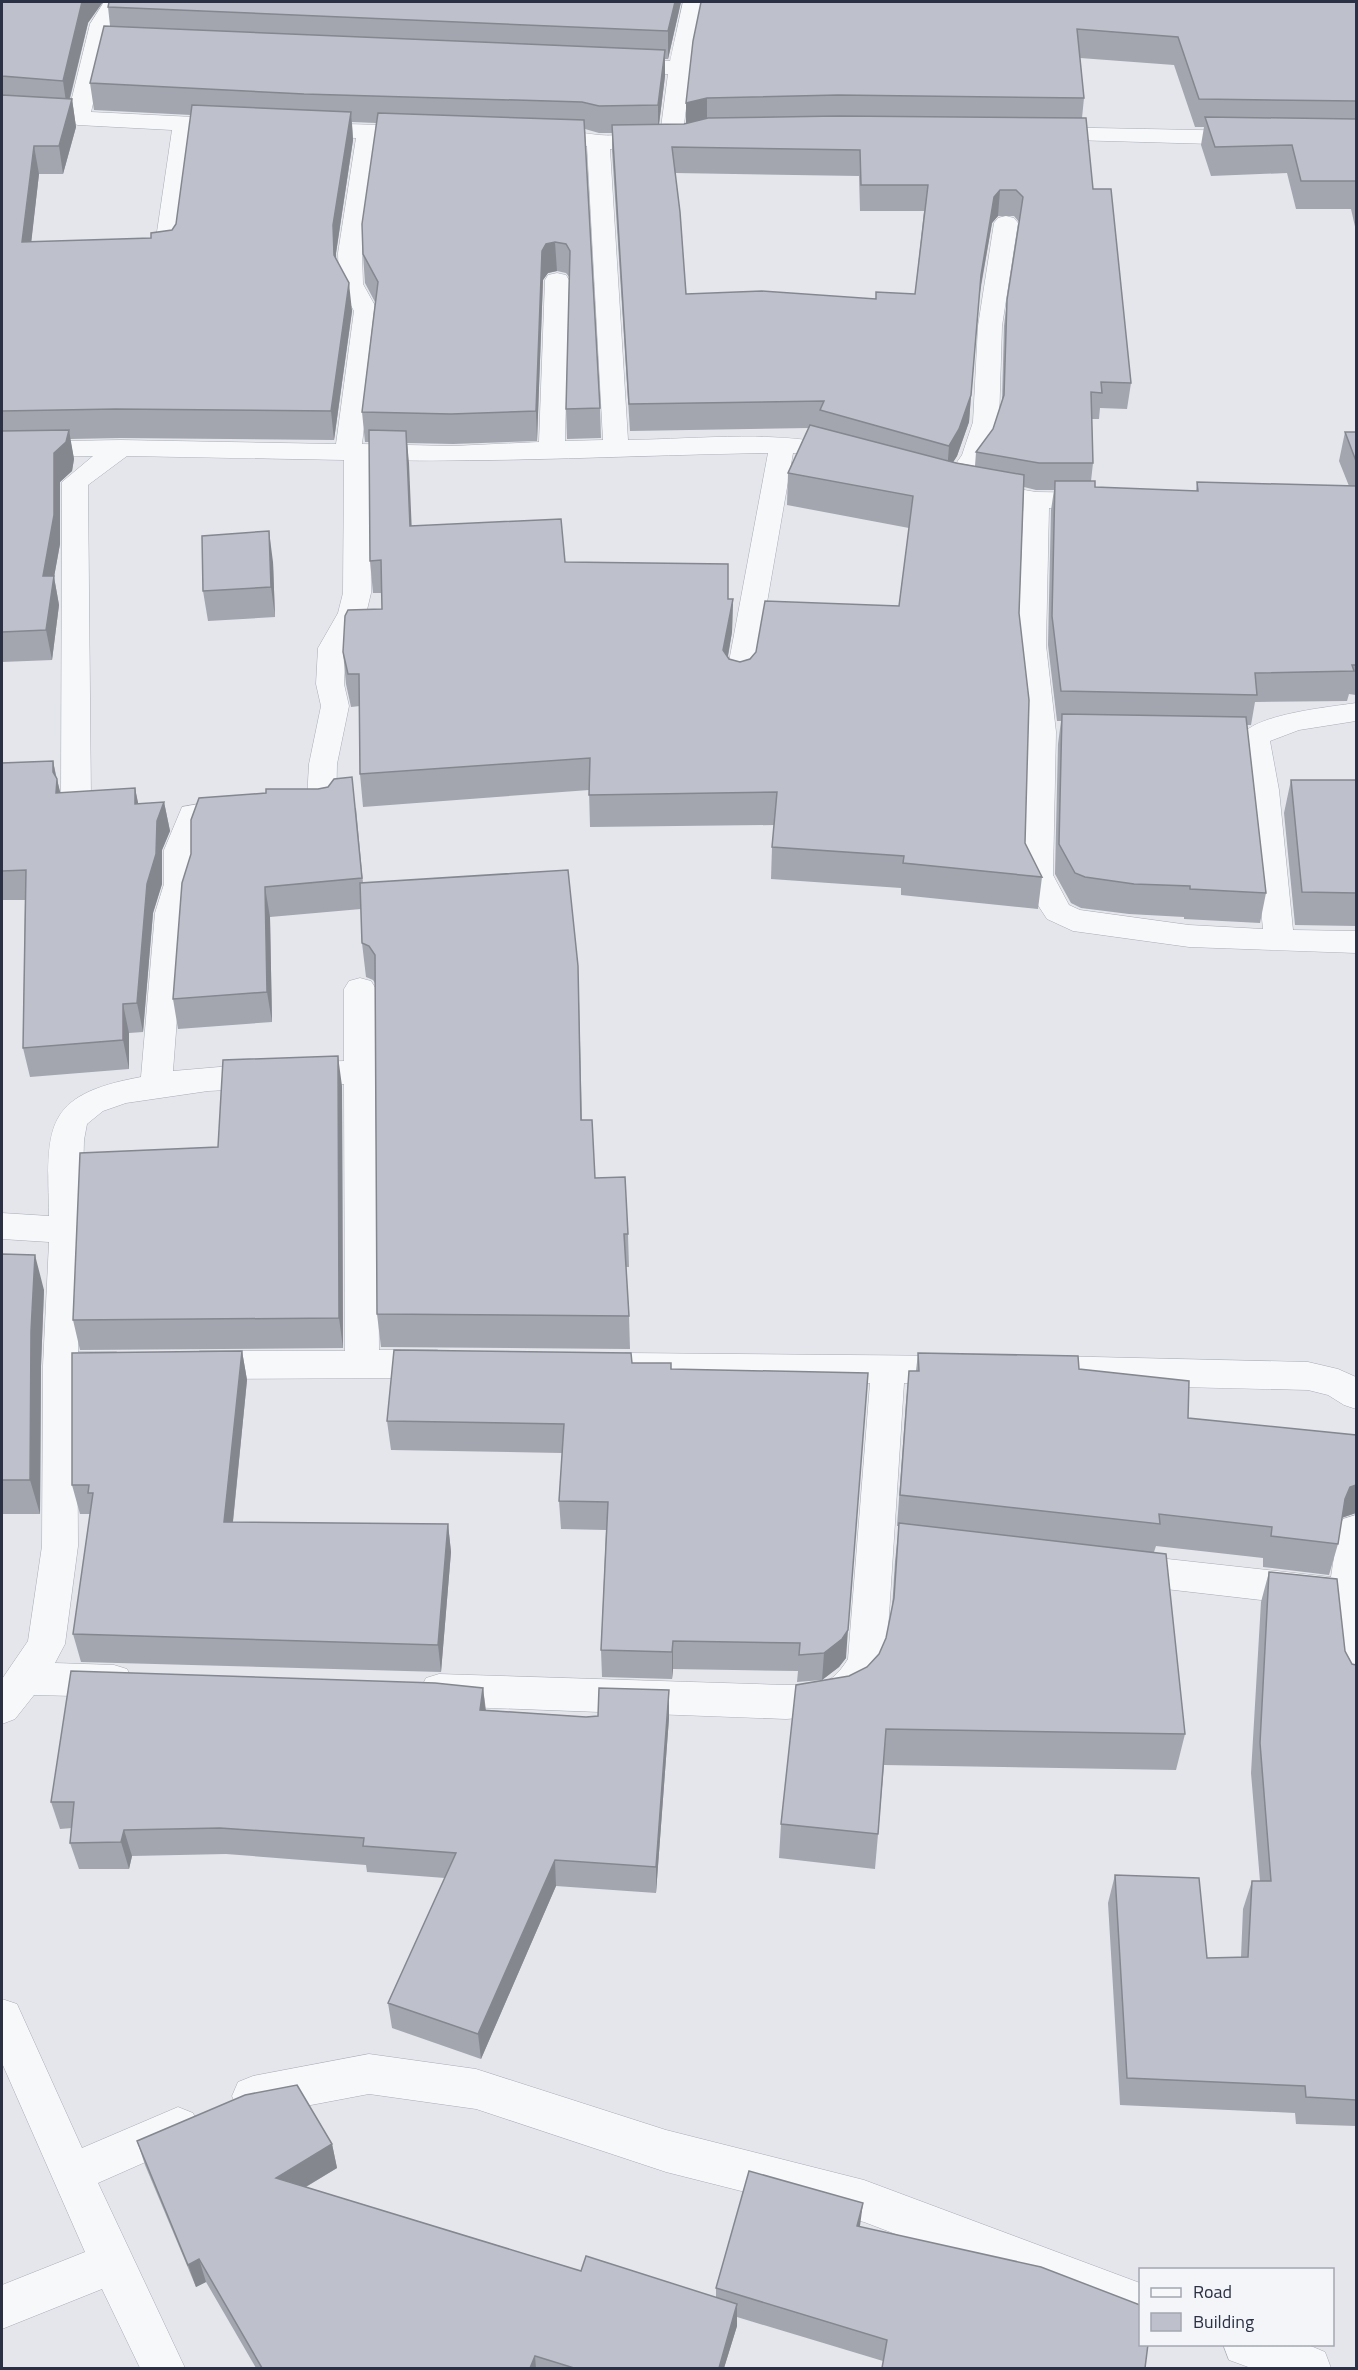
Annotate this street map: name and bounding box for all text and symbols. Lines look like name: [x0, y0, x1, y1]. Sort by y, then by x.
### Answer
legend: [1139, 2268, 1334, 2346]
text: Road: [1193, 2278, 1232, 2305]
text: Building: [1193, 2308, 1254, 2335]

